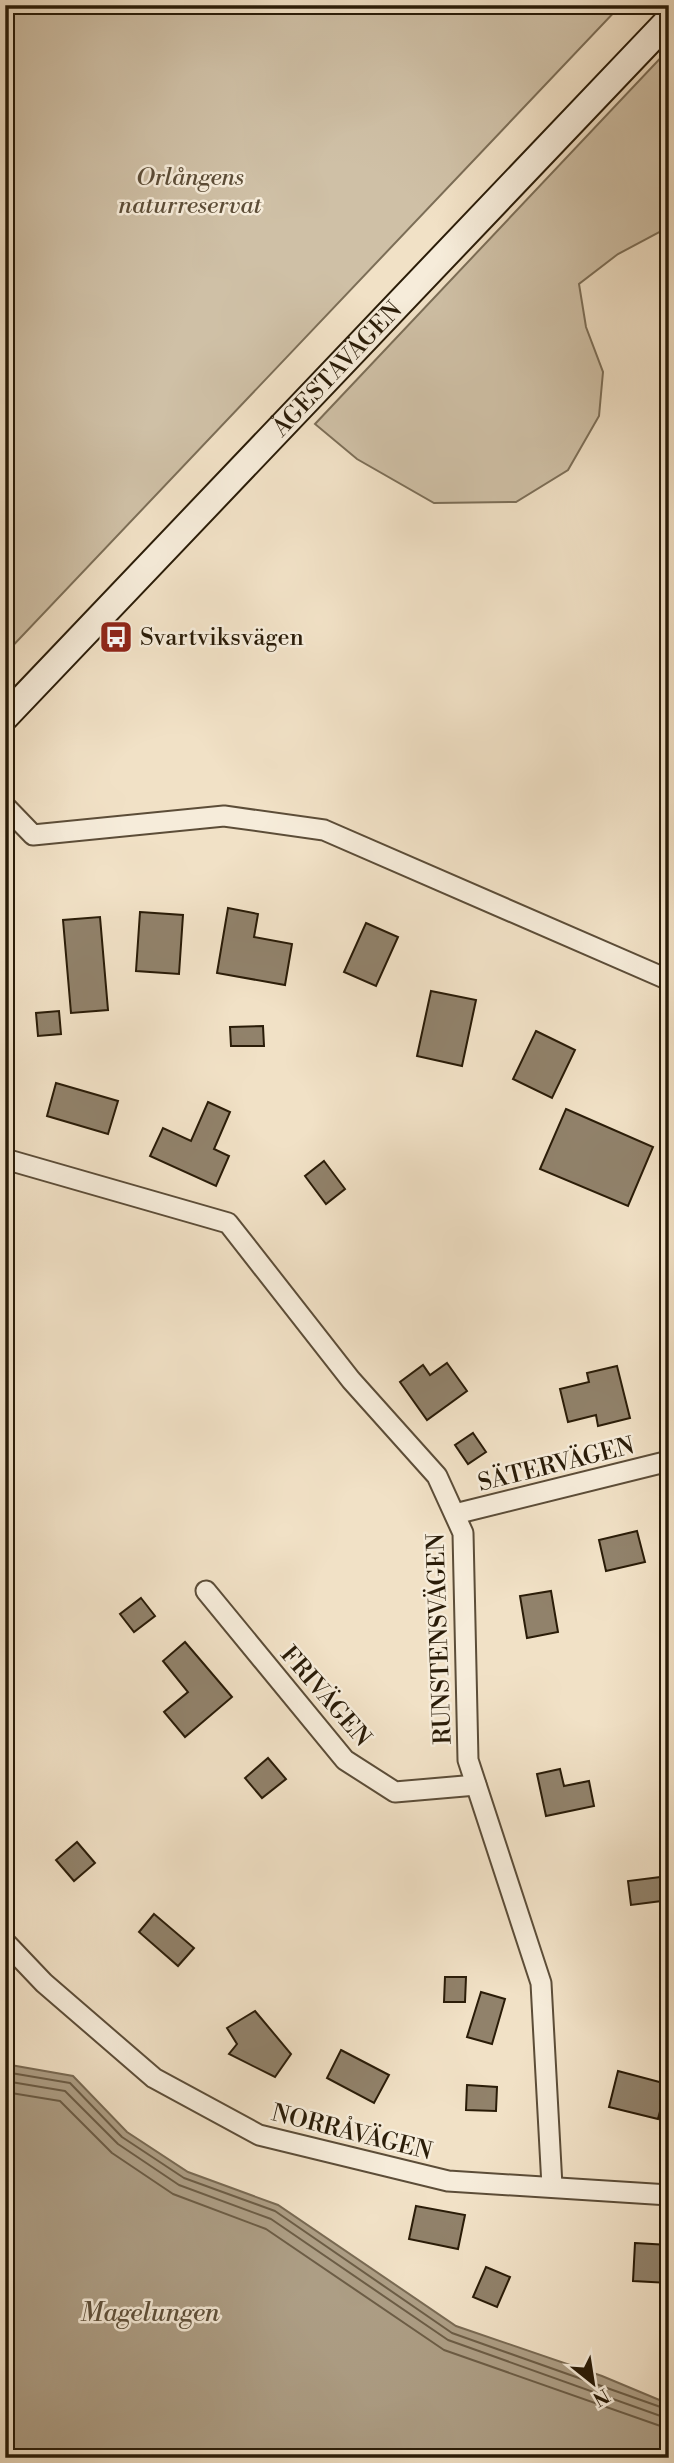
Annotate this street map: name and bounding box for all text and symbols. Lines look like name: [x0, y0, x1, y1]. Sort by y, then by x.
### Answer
park label: Orlångens naturreservat: [119, 163, 263, 221]
street label: ÅGESTAVÄGEN: [265, 296, 409, 444]
bus stop icon: Svartviksvägen: [97, 618, 135, 656]
place label: Svartviksvägen: [140, 623, 304, 653]
street label: SÄTERVÄGEN: [475, 1430, 638, 1499]
street label: RUNSTENSVÄGEN: [420, 1533, 459, 1745]
street label: FRIVÄGEN: [273, 1640, 378, 1753]
street label: NORRÅVÄGEN: [268, 2098, 436, 2167]
water label: Magelungen: [80, 2297, 220, 2329]
north arrow: [558, 2348, 628, 2418]
text: N: [588, 2383, 614, 2411]

